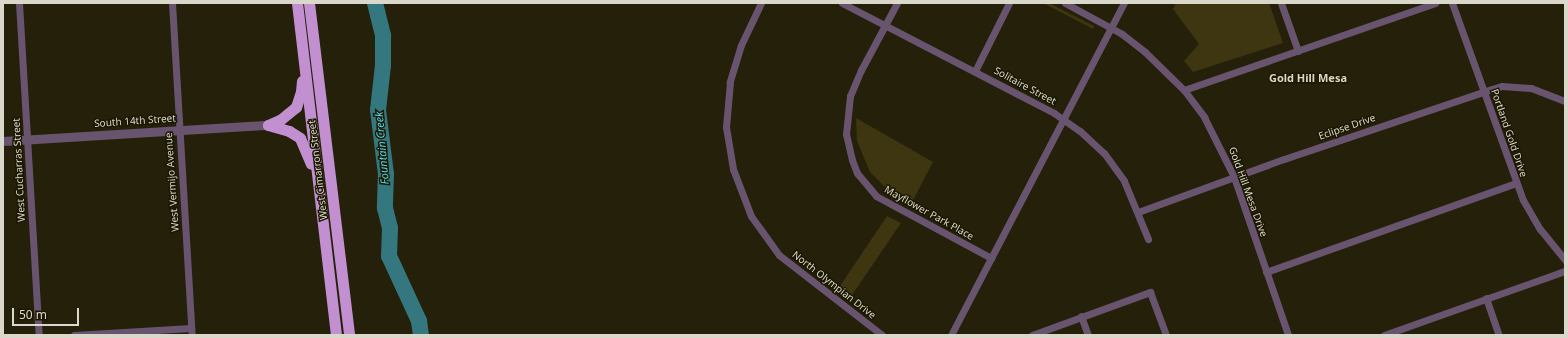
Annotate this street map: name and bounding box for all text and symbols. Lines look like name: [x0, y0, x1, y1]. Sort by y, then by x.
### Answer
street label: Solitaire Street: [992, 65, 1058, 107]
district label: Gold Hill Mesa: [1269, 71, 1347, 85]
street label: Portland Gold Drive: [1488, 87, 1530, 179]
water label: Fountain Creek: [372, 111, 392, 185]
street label: South 14th Street: [94, 112, 176, 130]
street label: Eclipse Drive: [1317, 112, 1377, 142]
street label: West Cucharras Street: [10, 118, 28, 222]
street label: West Cimarron Street: [306, 119, 330, 221]
street label: West Vermijo Avenue: [163, 132, 181, 232]
street label: Gold Hill Mesa Drive: [1226, 145, 1270, 239]
street label: Mayflower Park Place: [882, 183, 976, 243]
street label: North Olympian Drive: [790, 249, 878, 321]
scale bar: [14, 300, 81, 326]
text: 50 m: [19, 306, 47, 323]

